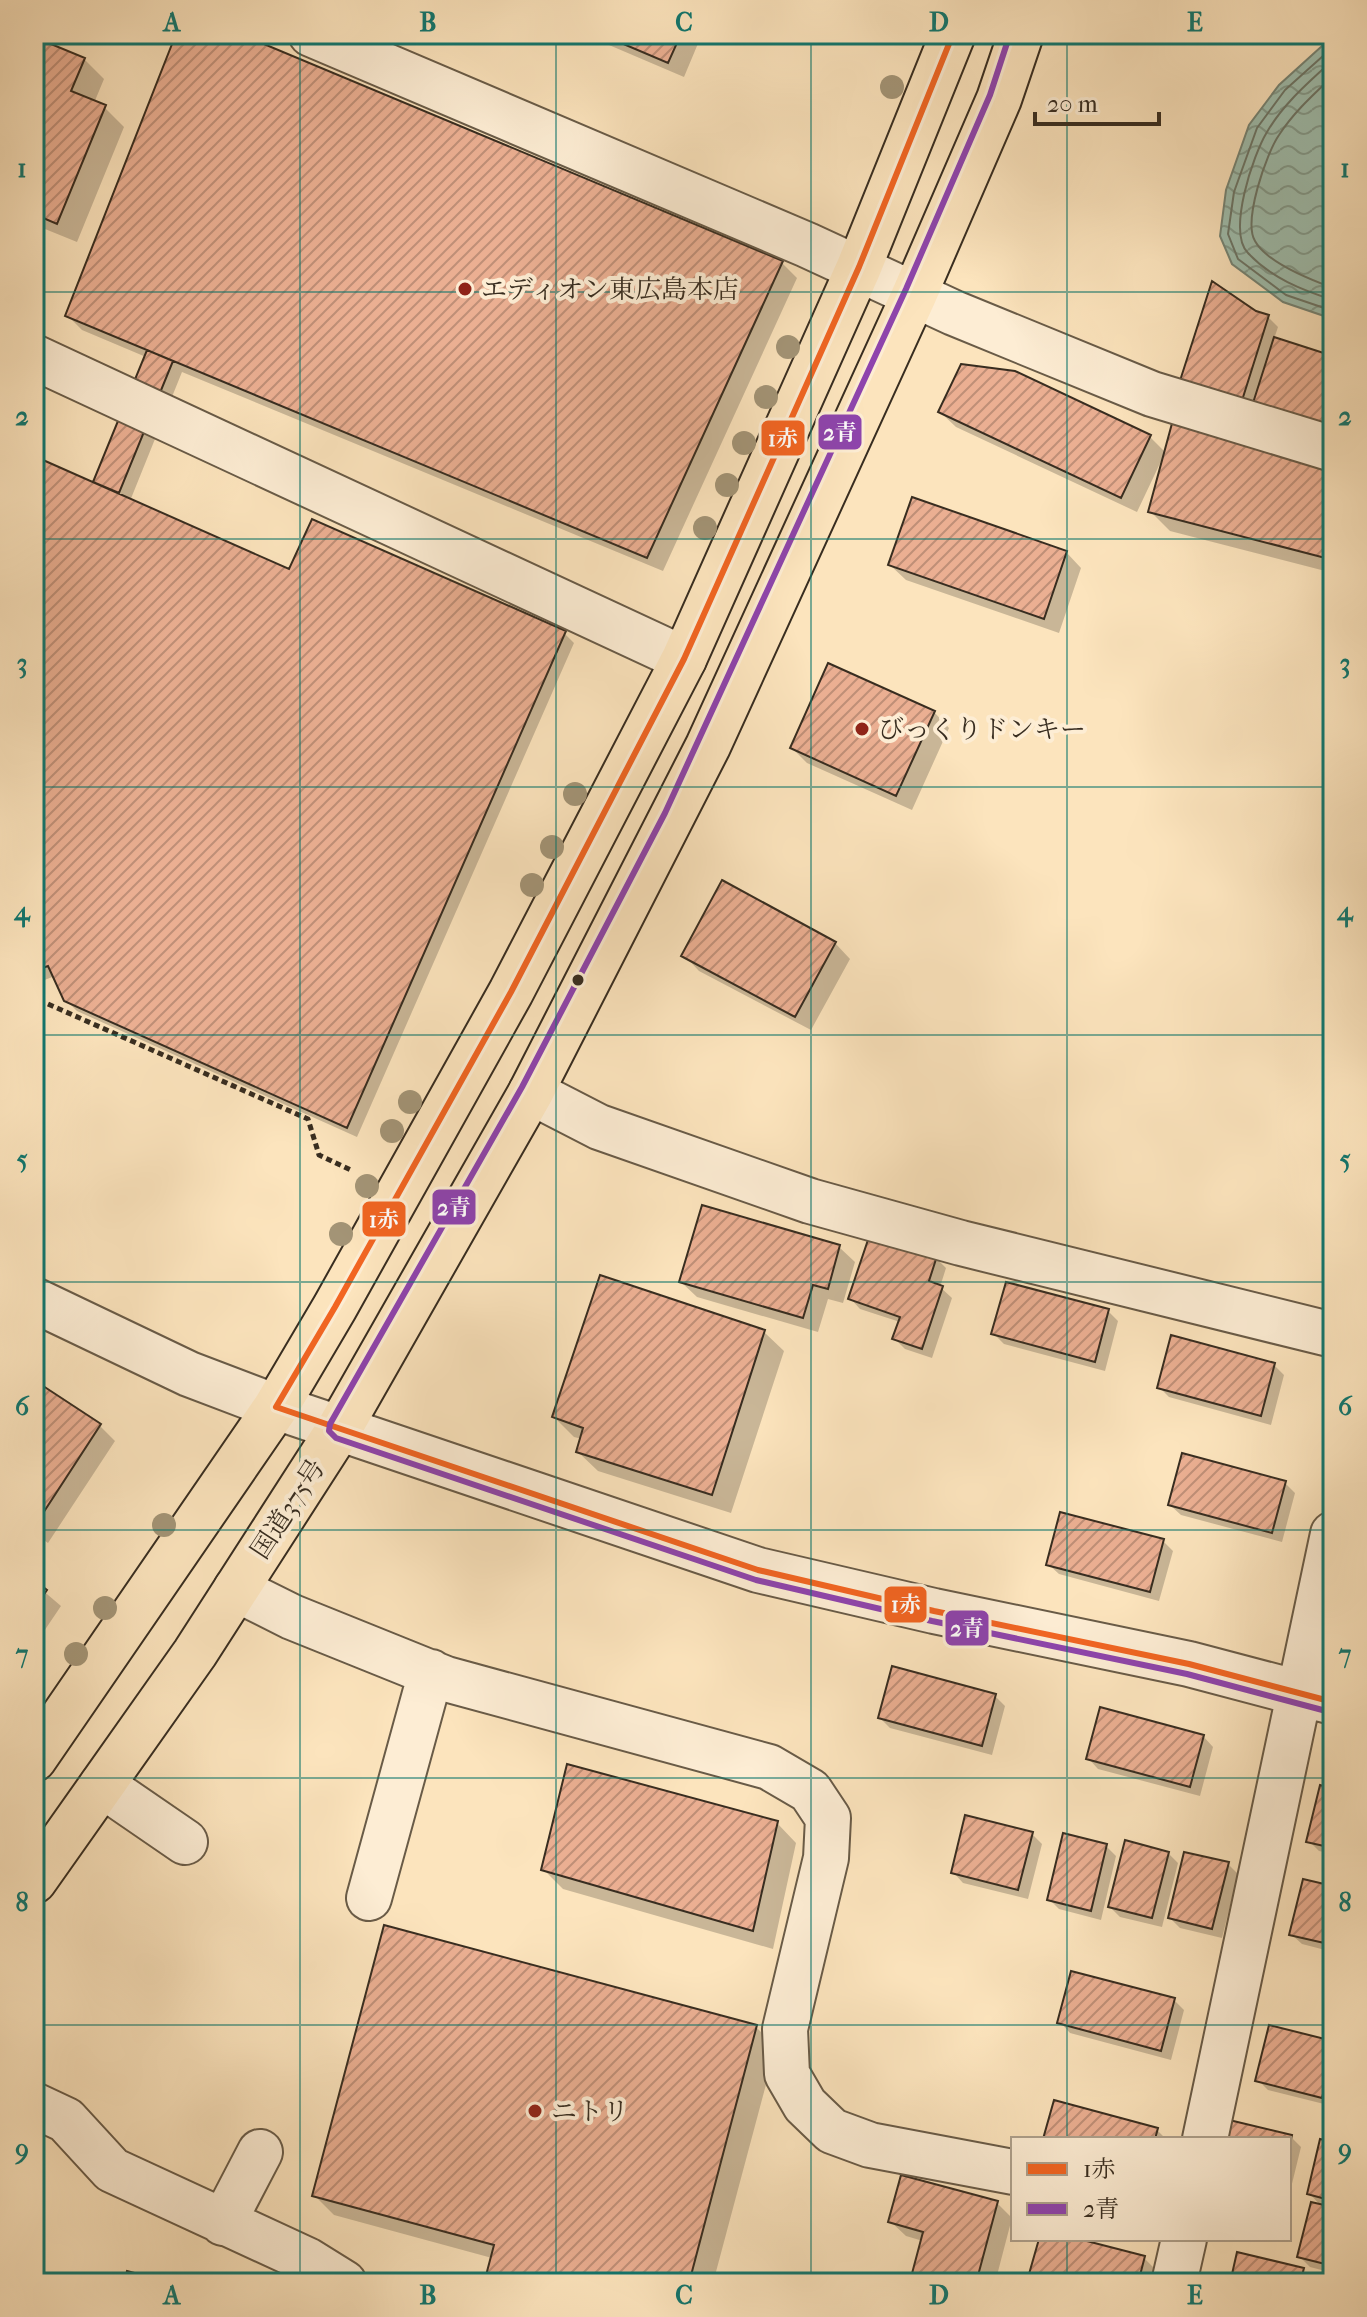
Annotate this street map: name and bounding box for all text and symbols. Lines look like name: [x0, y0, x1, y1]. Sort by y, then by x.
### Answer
text: A: [162, 7, 182, 38]
text: B: [420, 7, 437, 38]
text: C: [675, 7, 693, 38]
text: D: [929, 7, 949, 38]
text: E: [1187, 7, 1203, 38]
scale bar: [1035, 76, 1159, 126]
text: 20 m: [1047, 90, 1098, 118]
text: 1: [17, 153, 27, 184]
text: 1: [1340, 153, 1350, 184]
place label: エディオン東広島本店: [481, 274, 739, 305]
marker: エディオン東広島本店: [456, 280, 474, 298]
text: 2: [15, 401, 29, 432]
text: 2: [1338, 401, 1352, 432]
line badge: 2青: [817, 413, 863, 451]
line badge: 1赤: [760, 419, 806, 457]
text: 2青: [823, 420, 857, 446]
text: 1赤: [768, 426, 798, 452]
text: 3: [17, 648, 27, 679]
text: 3: [1340, 648, 1350, 679]
place label: びっくりドンキー: [878, 714, 1086, 745]
marker: びっくりドンキー: [853, 720, 871, 738]
text: 4: [13, 896, 31, 928]
text: 4: [1336, 896, 1354, 928]
unlabelled marker: [570, 972, 586, 988]
text: 5: [16, 1144, 28, 1175]
text: 5: [1339, 1144, 1351, 1175]
line badge: 2青: [431, 1188, 477, 1226]
text: 2青: [437, 1195, 471, 1221]
line badge: 1赤: [361, 1200, 407, 1238]
text: 1赤: [369, 1207, 399, 1233]
text: 6: [15, 1391, 30, 1422]
text: 6: [1338, 1391, 1353, 1422]
street label: 国道375号: [244, 1453, 332, 1565]
line badge: 1赤: [883, 1585, 928, 1624]
text: 1赤: [891, 1592, 921, 1618]
line badge: 2青: [944, 1609, 990, 1647]
text: 2青: [950, 1616, 984, 1642]
text: 7: [15, 1639, 29, 1670]
text: 7: [1338, 1639, 1352, 1670]
text: 8: [15, 1887, 29, 1918]
text: 8: [1338, 1887, 1352, 1918]
place label: ニトリ: [551, 2096, 629, 2127]
marker: ニトリ: [526, 2102, 544, 2120]
text: 9: [14, 2134, 29, 2165]
text: 9: [1337, 2134, 1352, 2165]
legend: [1011, 2137, 1291, 2241]
text: 1赤: [1083, 2155, 1116, 2183]
text: 2青: [1083, 2195, 1119, 2223]
text: A: [162, 2280, 182, 2311]
text: B: [420, 2280, 437, 2311]
text: C: [675, 2280, 693, 2311]
text: D: [929, 2280, 949, 2311]
text: E: [1187, 2280, 1203, 2311]

